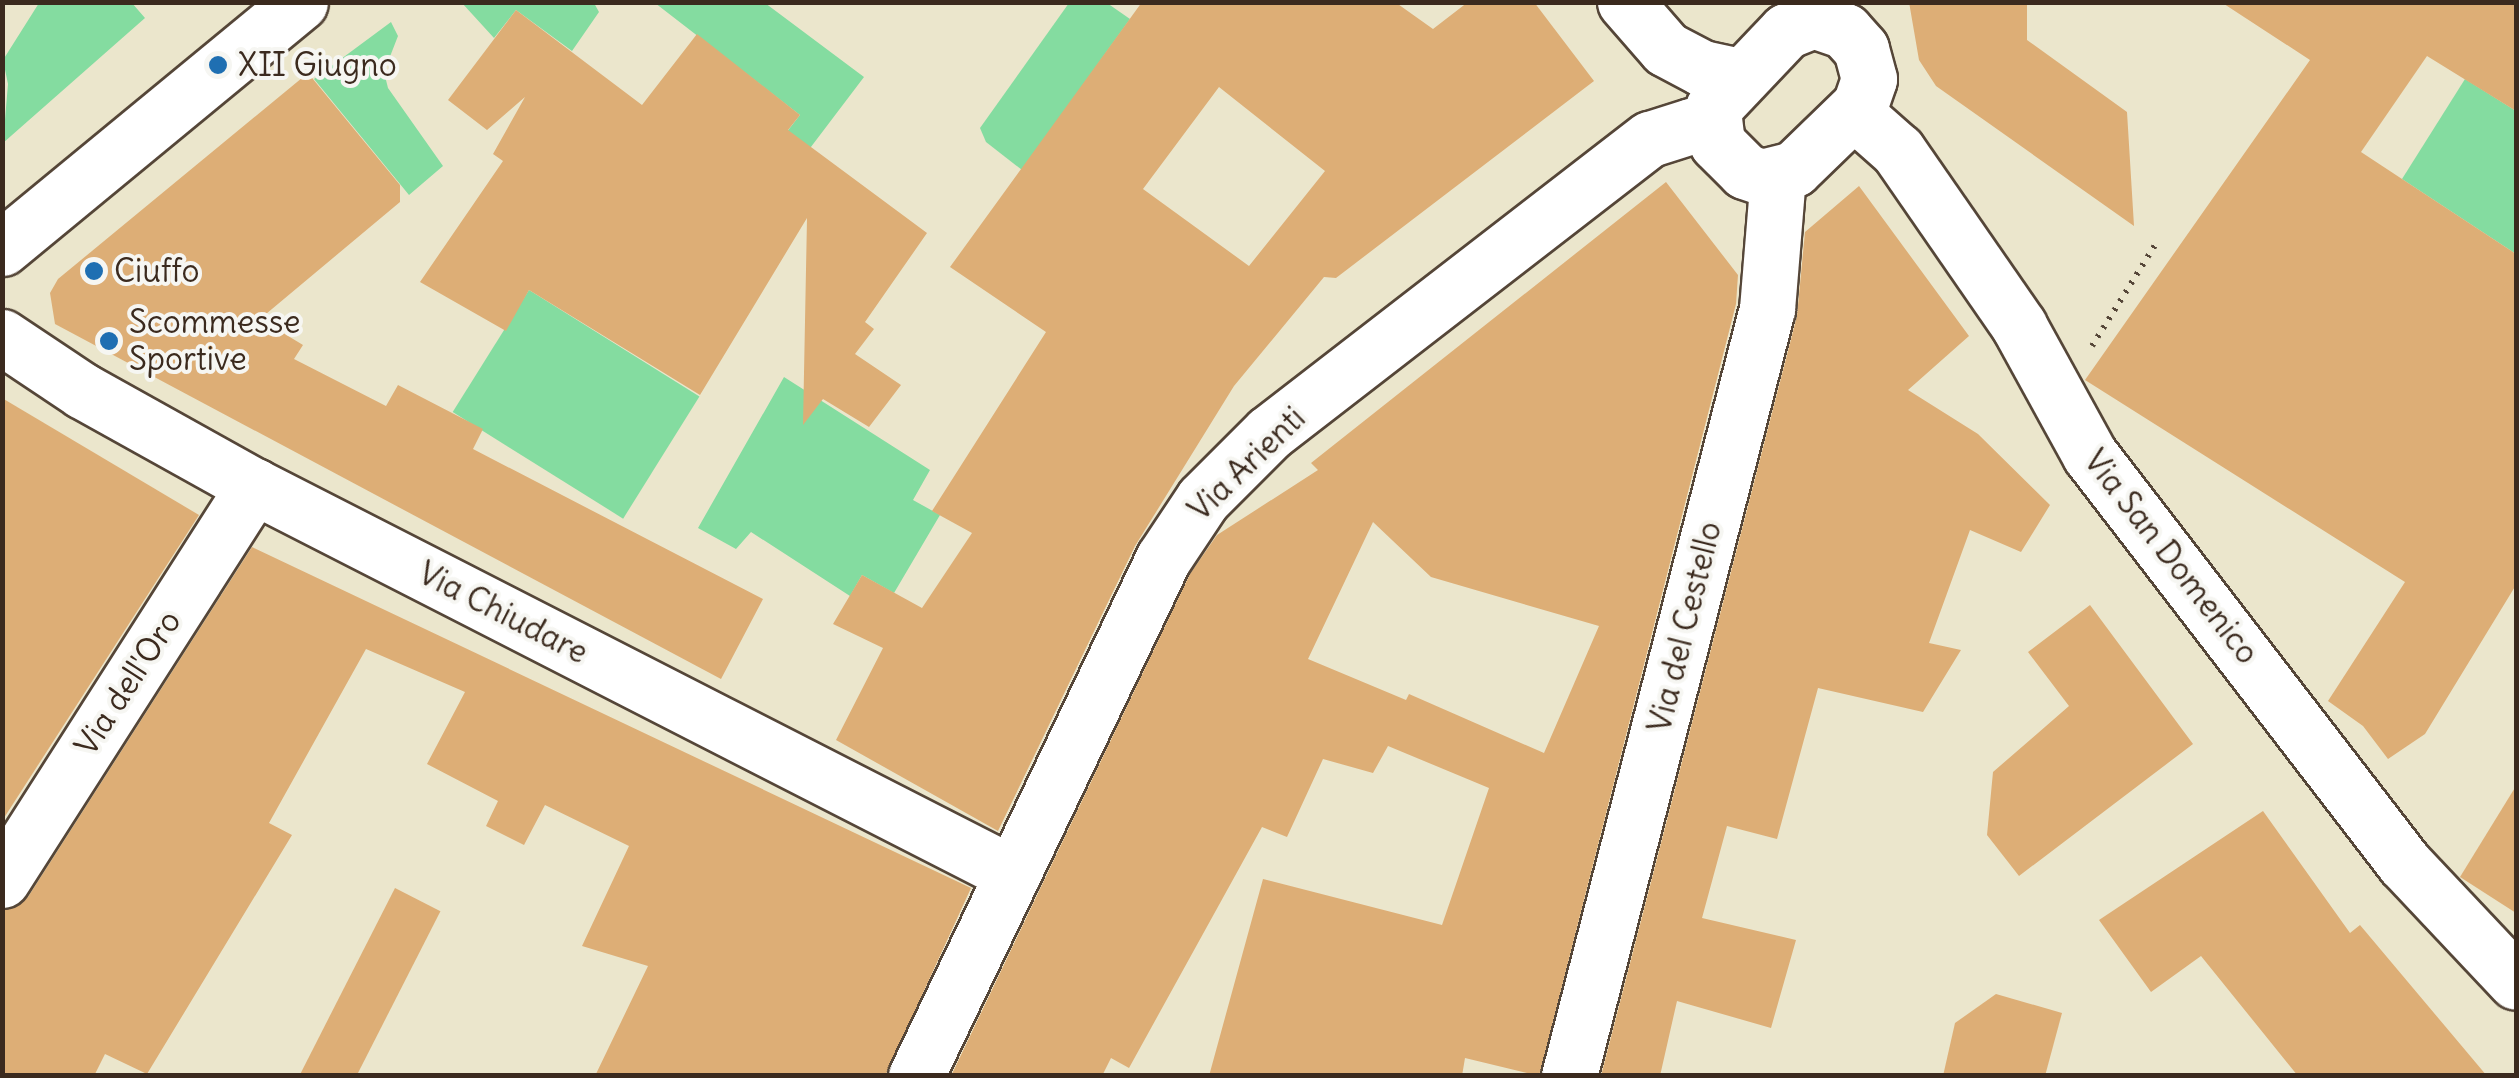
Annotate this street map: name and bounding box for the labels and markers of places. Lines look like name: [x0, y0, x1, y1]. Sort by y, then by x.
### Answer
place label: XII Giugno: [238, 46, 397, 84]
marker: XII Giugno: [207, 54, 229, 76]
place label: Ciuffo: [114, 252, 199, 290]
marker: Ciuffo: [83, 260, 105, 282]
place label: Scommesse Sportive: [129, 304, 301, 379]
marker: Scommesse Sportive: [98, 330, 120, 352]

